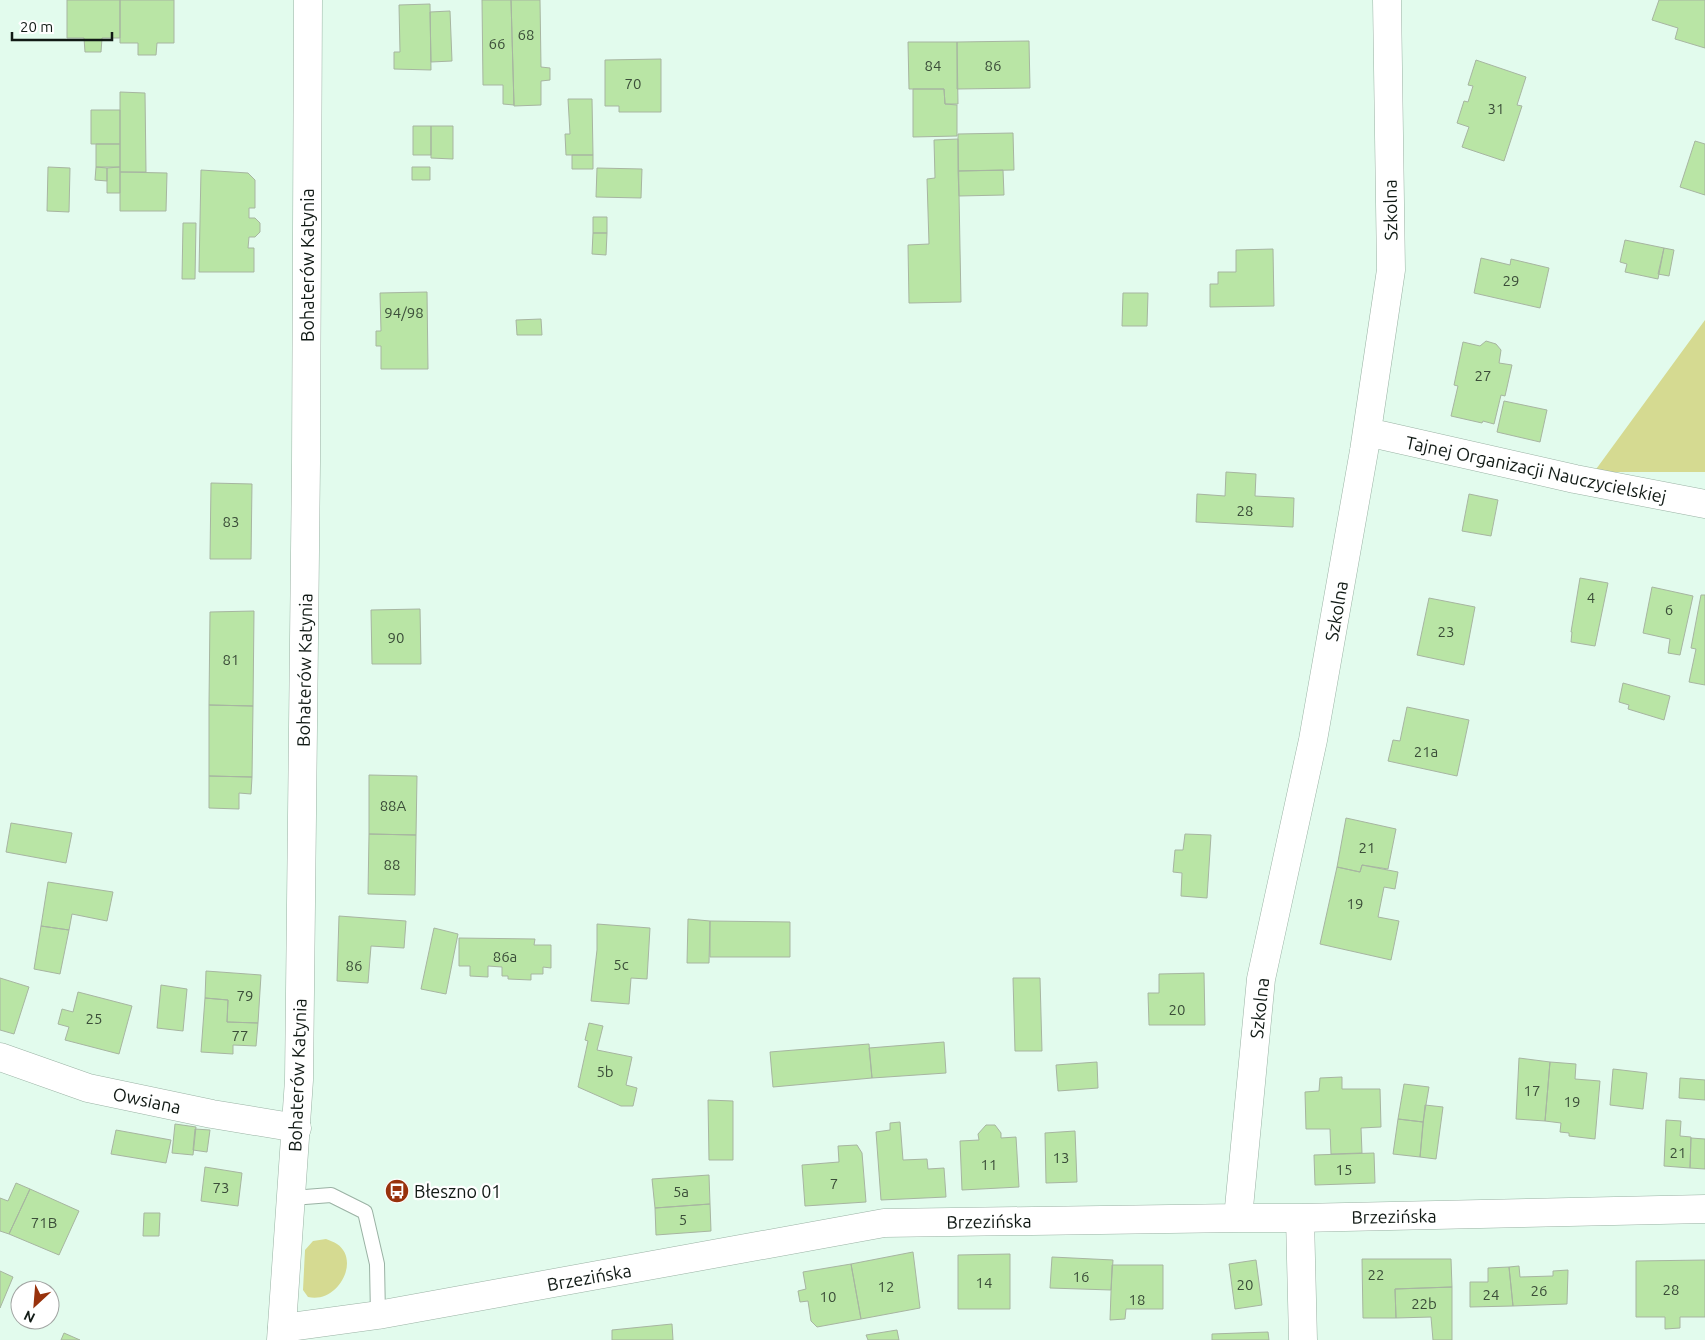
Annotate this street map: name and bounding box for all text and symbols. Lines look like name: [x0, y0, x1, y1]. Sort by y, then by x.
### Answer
scale bar: [12, 10, 112, 42]
text: 20 m: [20, 18, 53, 35]
house number: 68: [518, 26, 534, 43]
house number: 66: [489, 35, 505, 52]
house number: 84: [925, 57, 941, 74]
house number: 86: [985, 57, 1001, 74]
house number: 70: [625, 75, 641, 92]
house number: 31: [1488, 100, 1504, 117]
street label: Szkolna: [1379, 179, 1401, 241]
street label: Bohaterów Katynia: [297, 188, 317, 342]
house number: 29: [1503, 272, 1519, 289]
house number: 94/98: [384, 304, 424, 321]
house number: 27: [1475, 367, 1491, 384]
street label: Tajnej Organizacji Nauczycielskiej: [1404, 432, 1668, 506]
house number: 28: [1237, 502, 1253, 519]
house number: 83: [223, 513, 239, 530]
street label: Szkolna: [1321, 579, 1351, 643]
house number: 4: [1587, 589, 1595, 606]
street label: Bohaterów Katynia: [293, 593, 315, 747]
house number: 6: [1665, 601, 1673, 618]
house number: 23: [1438, 623, 1454, 640]
house number: 90: [388, 629, 404, 646]
house number: 81: [223, 651, 239, 668]
house number: 21a: [1414, 743, 1438, 760]
house number: 88A: [380, 797, 407, 814]
house number: 21: [1359, 839, 1375, 856]
house number: 88: [384, 856, 400, 873]
house number: 19: [1347, 895, 1363, 912]
house number: 86a: [493, 948, 517, 965]
house number: 5c: [613, 956, 629, 973]
house number: 86: [346, 957, 362, 974]
street label: Szkolna: [1246, 977, 1272, 1039]
house number: 79: [237, 987, 253, 1004]
street label: Bohaterów Katynia: [284, 998, 310, 1152]
house number: 20: [1169, 1001, 1185, 1018]
house number: 25: [86, 1010, 102, 1027]
house number: 77: [232, 1027, 248, 1044]
house number: 5b: [596, 1063, 614, 1080]
house number: 17: [1524, 1082, 1540, 1099]
street label: Owsiana: [111, 1083, 183, 1117]
house number: 19: [1564, 1093, 1580, 1110]
house number: 21: [1670, 1144, 1686, 1161]
house number: 13: [1053, 1149, 1069, 1166]
house number: 11: [981, 1156, 997, 1173]
house number: 15: [1336, 1161, 1352, 1178]
house number: 7: [830, 1175, 838, 1192]
bus stop icon: Błeszno 01: [384, 1178, 410, 1204]
house number: 73: [213, 1179, 229, 1196]
place label: Błeszno 01: [414, 1181, 501, 1201]
house number: 5a: [673, 1183, 689, 1200]
street label: Brzezińska: [1351, 1205, 1437, 1227]
street label: Brzezińska: [946, 1210, 1032, 1232]
house number: 5: [679, 1211, 687, 1228]
house number: 71B: [31, 1214, 57, 1231]
street label: Brzezińska: [545, 1260, 633, 1294]
house number: 22: [1368, 1266, 1384, 1283]
house number: 16: [1073, 1268, 1089, 1285]
house number: 14: [976, 1274, 992, 1291]
house number: 20: [1237, 1276, 1253, 1293]
house number: 12: [878, 1278, 894, 1295]
north arrow: [10, 1280, 60, 1330]
house number: 28: [1663, 1281, 1679, 1298]
house number: 26: [1531, 1282, 1547, 1299]
house number: 24: [1483, 1286, 1499, 1303]
house number: 10: [820, 1288, 836, 1305]
house number: 18: [1129, 1291, 1145, 1308]
house number: 22b: [1411, 1295, 1437, 1312]
text: N: [21, 1307, 38, 1326]

